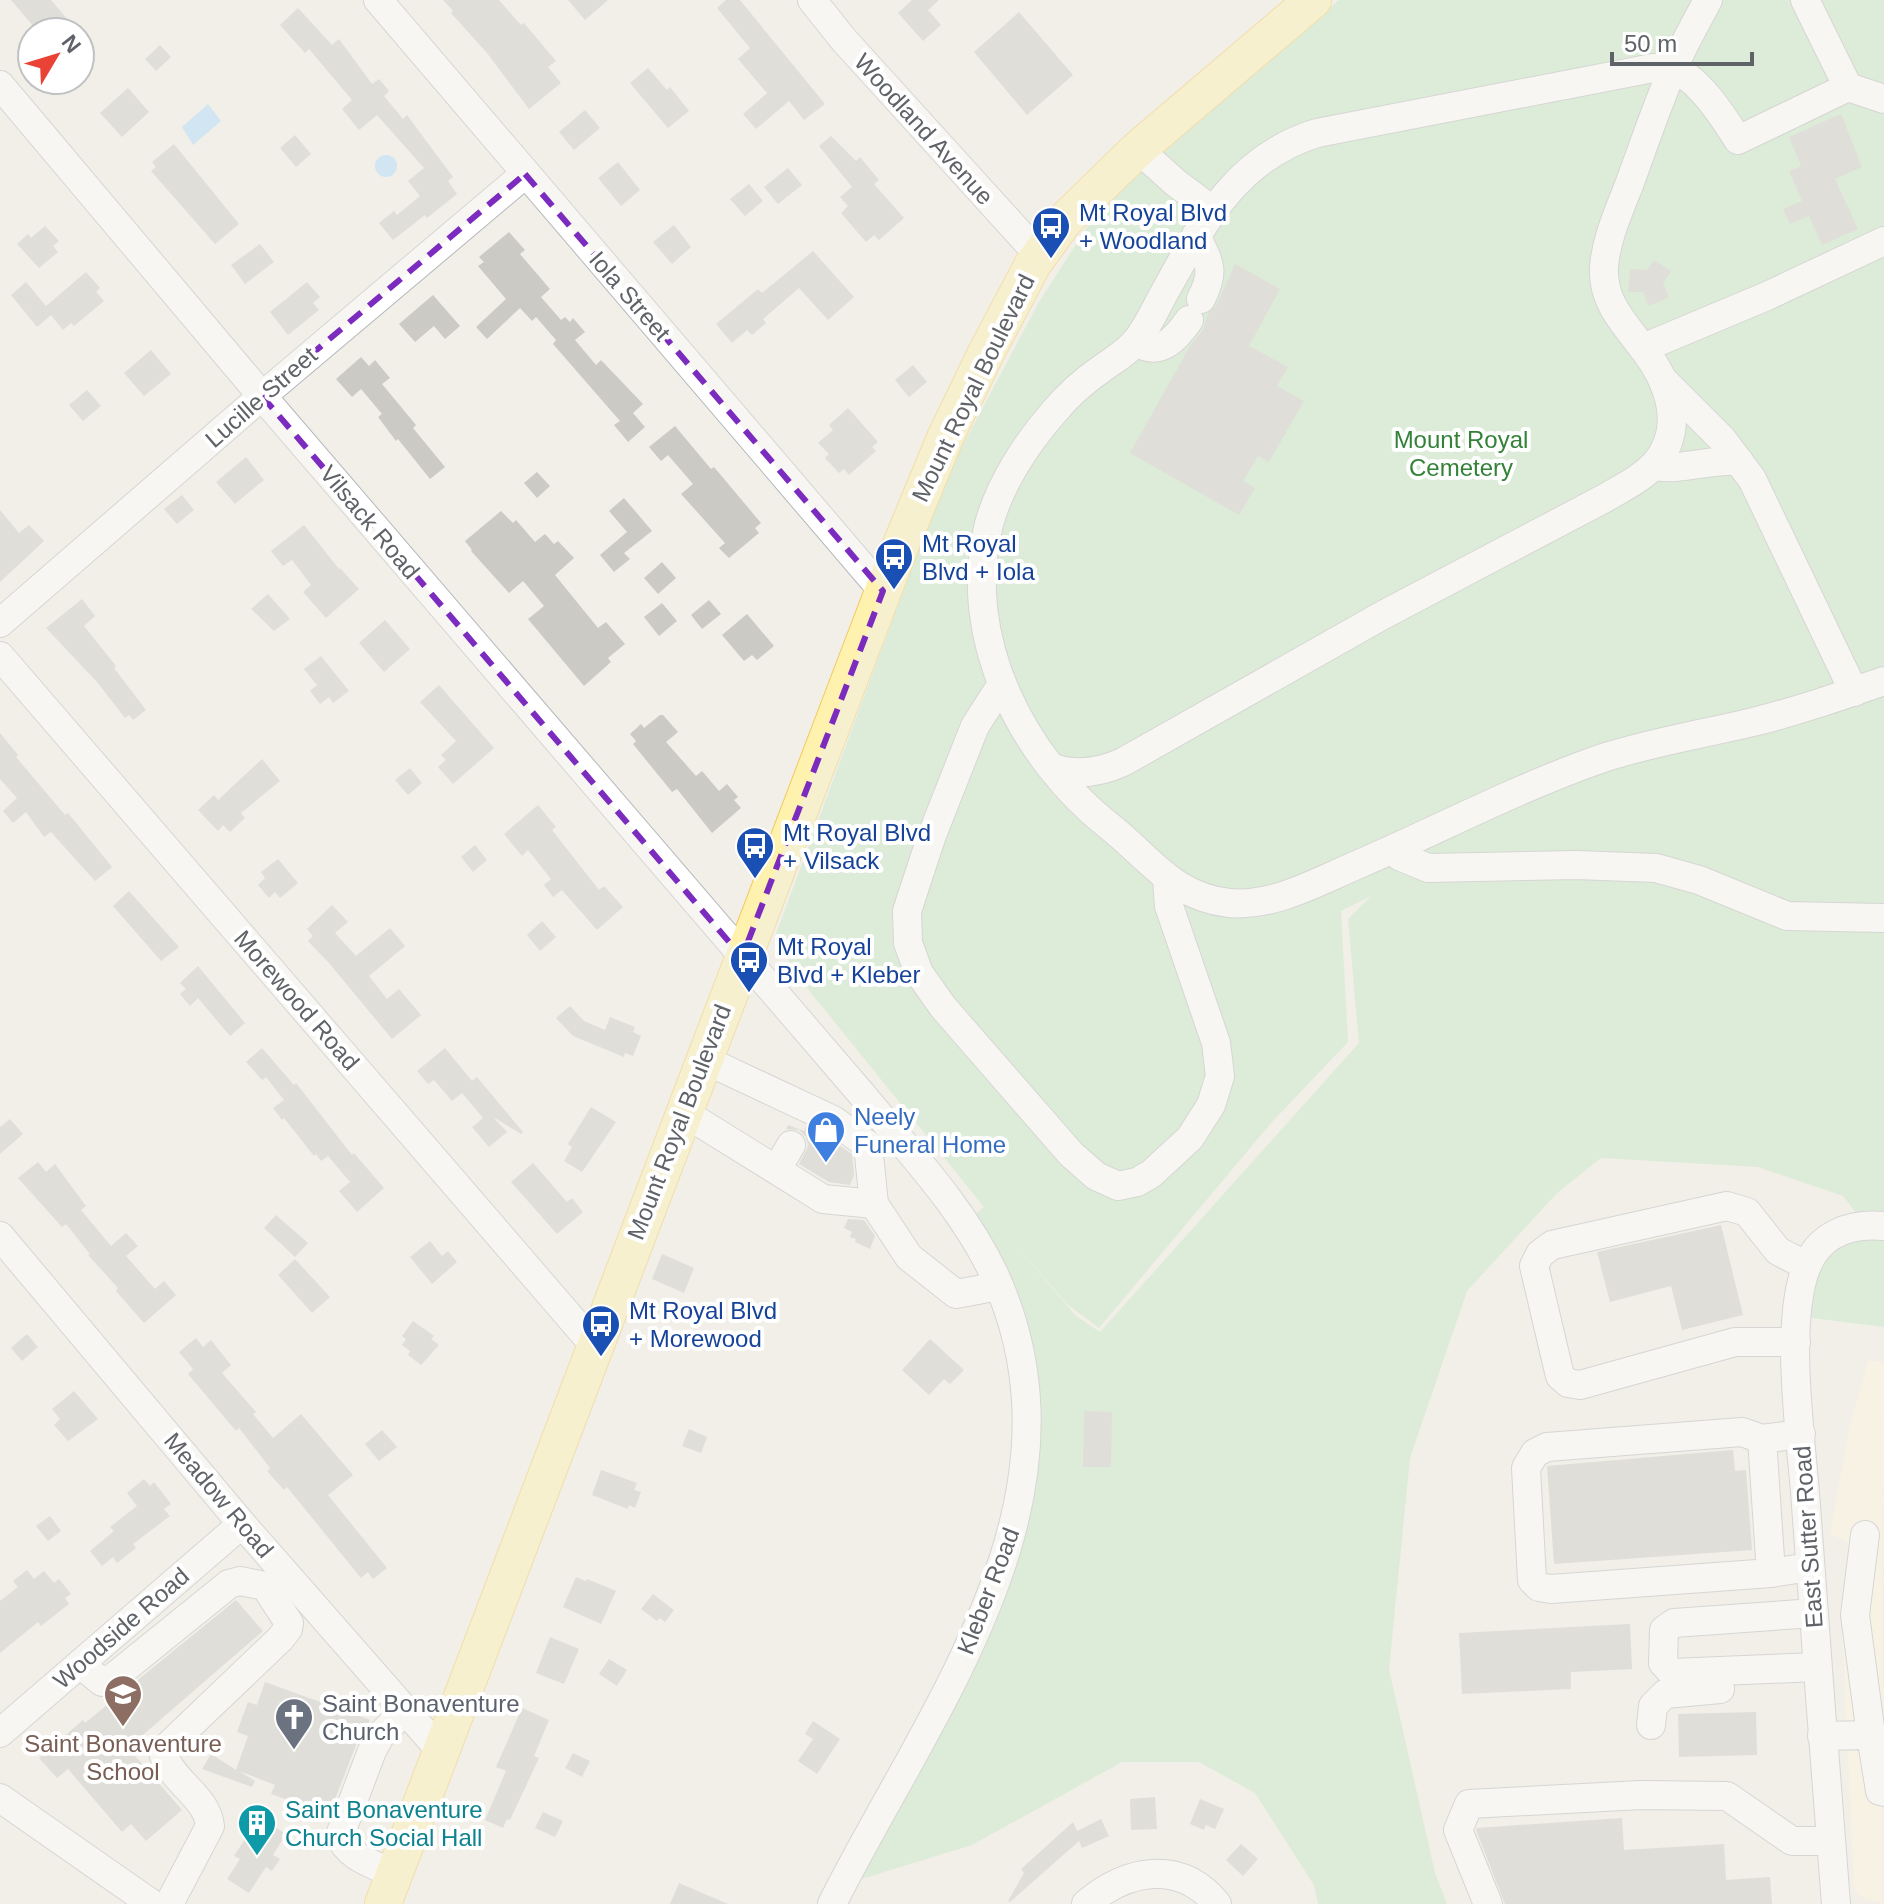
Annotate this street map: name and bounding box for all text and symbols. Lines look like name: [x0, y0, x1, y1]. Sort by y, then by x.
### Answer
north arrow: [16, 16, 96, 96]
scale bar: [1612, 16, 1752, 66]
text: N: [57, 30, 86, 58]
text: 50 m: [1624, 30, 1677, 57]
street label: Woodland Avenue: [849, 48, 999, 210]
place label: Mt Royal Blvd + Woodland: [1079, 199, 1227, 254]
bus stop icon: Mt Royal Blvd + Woodland: [1030, 205, 1072, 260]
street label: Iola Street: [584, 246, 676, 346]
street label: Mount Royal Boulevard: [906, 270, 1040, 506]
street label: Lucille Street: [200, 341, 322, 453]
park label: Mount Royal Cemetery: [1394, 426, 1528, 481]
street label: Vilsack Road: [315, 460, 425, 584]
place label: Mt Royal Blvd + Iola: [922, 530, 1035, 585]
bus stop icon: Mt Royal Blvd + Iola: [873, 536, 915, 591]
place label: Mt Royal Blvd + Vilsack: [783, 819, 931, 874]
bus stop icon: Mt Royal Blvd + Vilsack: [734, 825, 776, 880]
street label: Morewood Road: [229, 925, 365, 1075]
place label: Mt Royal Blvd + Kleber: [777, 933, 920, 988]
bus stop icon: Mt Royal Blvd + Kleber: [728, 939, 770, 994]
street label: Mount Royal Boulevard: [622, 1001, 736, 1243]
place label: Neely Funeral Home: [854, 1103, 1006, 1158]
shop icon: Neely Funeral Home: [805, 1109, 847, 1164]
place label: Mt Royal Blvd + Morewood: [629, 1297, 777, 1352]
bus stop icon: Mt Royal Blvd + Morewood: [580, 1303, 622, 1358]
street label: Meadow Road: [159, 1427, 279, 1563]
street label: East Sutter Road: [1788, 1445, 1828, 1629]
street label: Kleber Road: [951, 1524, 1025, 1658]
street label: Woodside Road: [48, 1562, 194, 1694]
school or university icon: Saint Bonaventure School: [102, 1673, 144, 1728]
place label: Saint Bonaventure Church: [322, 1690, 519, 1745]
church icon: Saint Bonaventure Church: [273, 1696, 315, 1751]
place label: Saint Bonaventure School: [24, 1730, 222, 1785]
place label: Saint Bonaventure Church Social Hall: [285, 1796, 482, 1851]
building icon: Saint Bonaventure Church Social Hall: [236, 1802, 278, 1857]

